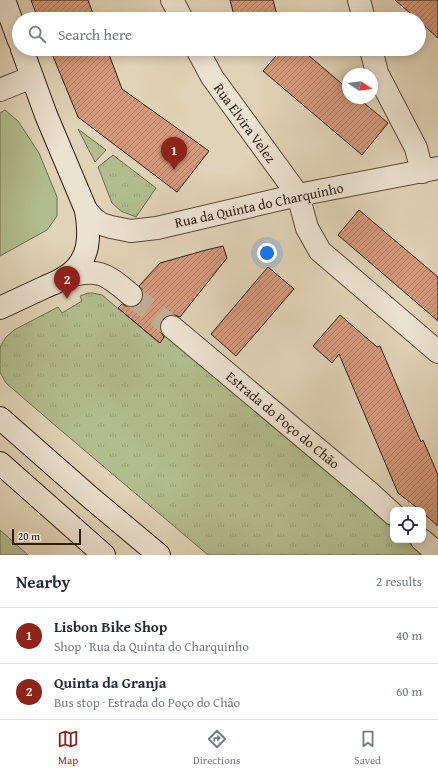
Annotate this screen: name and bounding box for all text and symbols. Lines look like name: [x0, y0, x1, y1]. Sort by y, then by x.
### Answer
search box: [12, 12, 426, 56]
icon: search: [26, 23, 48, 45]
text: Search here: [58, 24, 132, 45]
north arrow: [342, 68, 378, 104]
street label: Rua Elvira Velez: [209, 79, 281, 167]
pin: 1: [161, 137, 187, 170]
street label: Rua da Quinta do Charquinho: [173, 177, 345, 233]
your location: [257, 243, 277, 263]
pin: 2: [54, 266, 80, 299]
street label: Estrada do Poço do Chão: [222, 366, 344, 474]
map controls: [390, 507, 426, 543]
button: locate: [390, 507, 426, 543]
scale bar: [12, 527, 81, 546]
text: 20 m: [18, 528, 40, 544]
text: Nearby: [16, 569, 70, 594]
text: 2 results: [376, 572, 422, 591]
text: Lisbon Bike Shop: [54, 616, 167, 637]
text: 1: [26, 626, 32, 645]
text: 40 m: [396, 626, 422, 645]
text: Shop · Rua da Quinta do Charquinho: [54, 637, 249, 656]
text: Quinta da Granja: [54, 672, 166, 693]
text: 2: [26, 682, 32, 701]
text: 60 m: [396, 682, 422, 701]
text: Bus stop · Estrada do Poço do Chão: [54, 693, 240, 712]
tab: Map: [57, 728, 79, 768]
tab: Directions: [193, 728, 240, 768]
tab: Saved: [354, 728, 381, 768]

